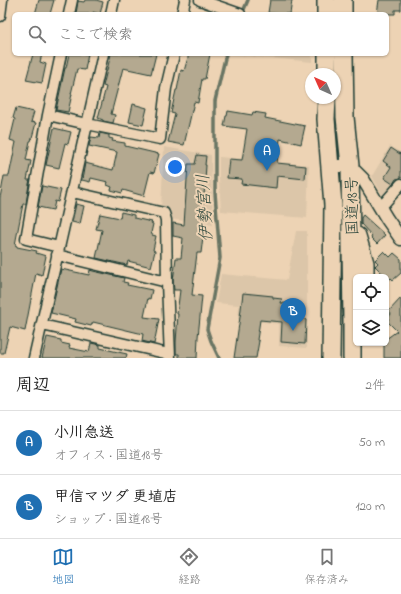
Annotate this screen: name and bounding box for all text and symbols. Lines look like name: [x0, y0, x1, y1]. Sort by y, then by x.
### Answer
search box: [12, 12, 389, 56]
icon: search: [26, 23, 48, 45]
text: ここで検索: [58, 24, 133, 46]
north arrow: [305, 68, 341, 104]
pin: A: [254, 138, 280, 171]
your location: [165, 157, 185, 177]
water label: 伊勢宮川: [191, 173, 220, 243]
street label: 国道18号: [340, 176, 366, 236]
map controls: [353, 274, 389, 346]
button: locate: [353, 274, 389, 310]
pin: B: [280, 298, 306, 331]
button: layers: [353, 310, 389, 346]
text: 周辺: [16, 373, 50, 398]
text: 2件: [366, 376, 385, 395]
text: 小川急送: [54, 422, 114, 444]
text: A: [25, 433, 33, 452]
text: 50 m: [359, 433, 385, 452]
text: オフィス · 国道18号: [54, 446, 163, 465]
text: 甲信マツダ 更埴店: [54, 486, 178, 508]
text: B: [25, 497, 33, 516]
text: 120 m: [355, 497, 385, 516]
text: ショップ · 国道18号: [54, 510, 163, 529]
tab: 地図: [52, 546, 74, 588]
tab: 経路: [178, 546, 200, 588]
tab: 保存済み: [305, 546, 349, 588]

